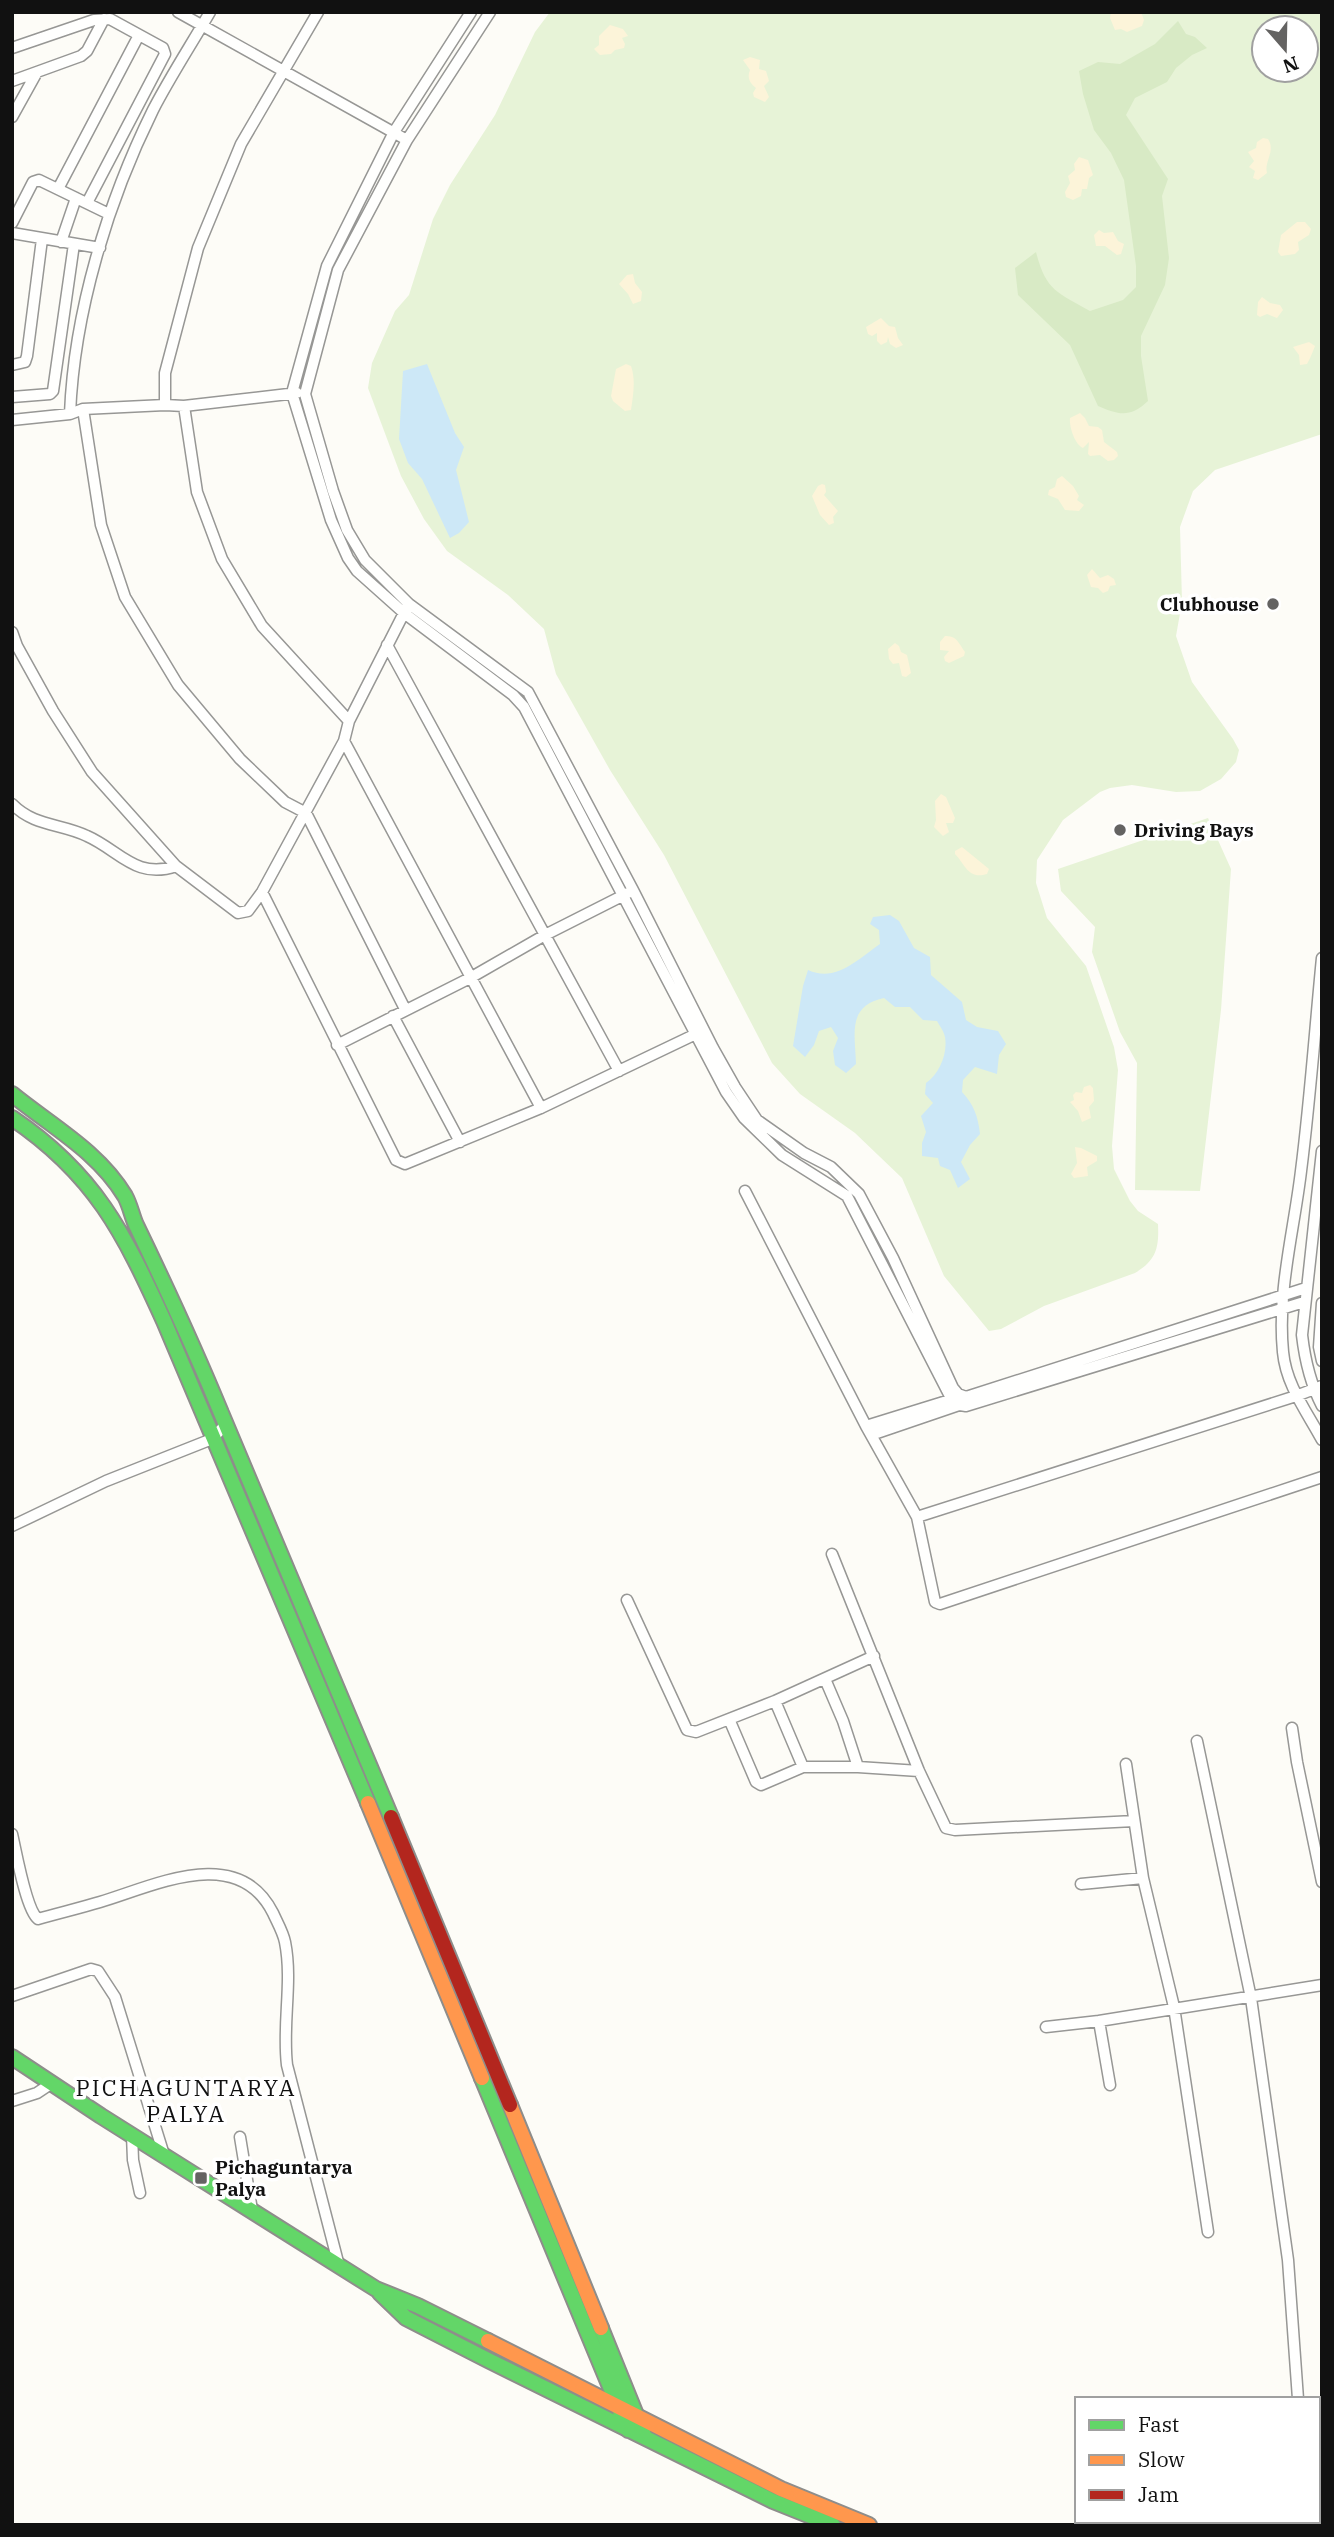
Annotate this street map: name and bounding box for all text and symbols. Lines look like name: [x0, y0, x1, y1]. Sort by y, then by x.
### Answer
north arrow: [1250, 14, 1320, 84]
text: N: [1280, 51, 1302, 79]
place label: Clubhouse: [1160, 592, 1259, 616]
marker: Clubhouse: [1265, 596, 1281, 612]
place label: Driving Bays: [1134, 818, 1254, 842]
marker: Driving Bays: [1112, 822, 1128, 838]
district label: PICHAGUNTARYA PALYA: [75, 2072, 297, 2128]
place label: Pichaguntarya Palya: [215, 2155, 353, 2201]
marker: Pichaguntarya Palya: [193, 2170, 209, 2186]
legend: [1075, 2397, 1320, 2523]
text: Fast: [1138, 2410, 1179, 2438]
text: Slow: [1138, 2445, 1185, 2473]
text: Jam: [1138, 2480, 1179, 2508]

